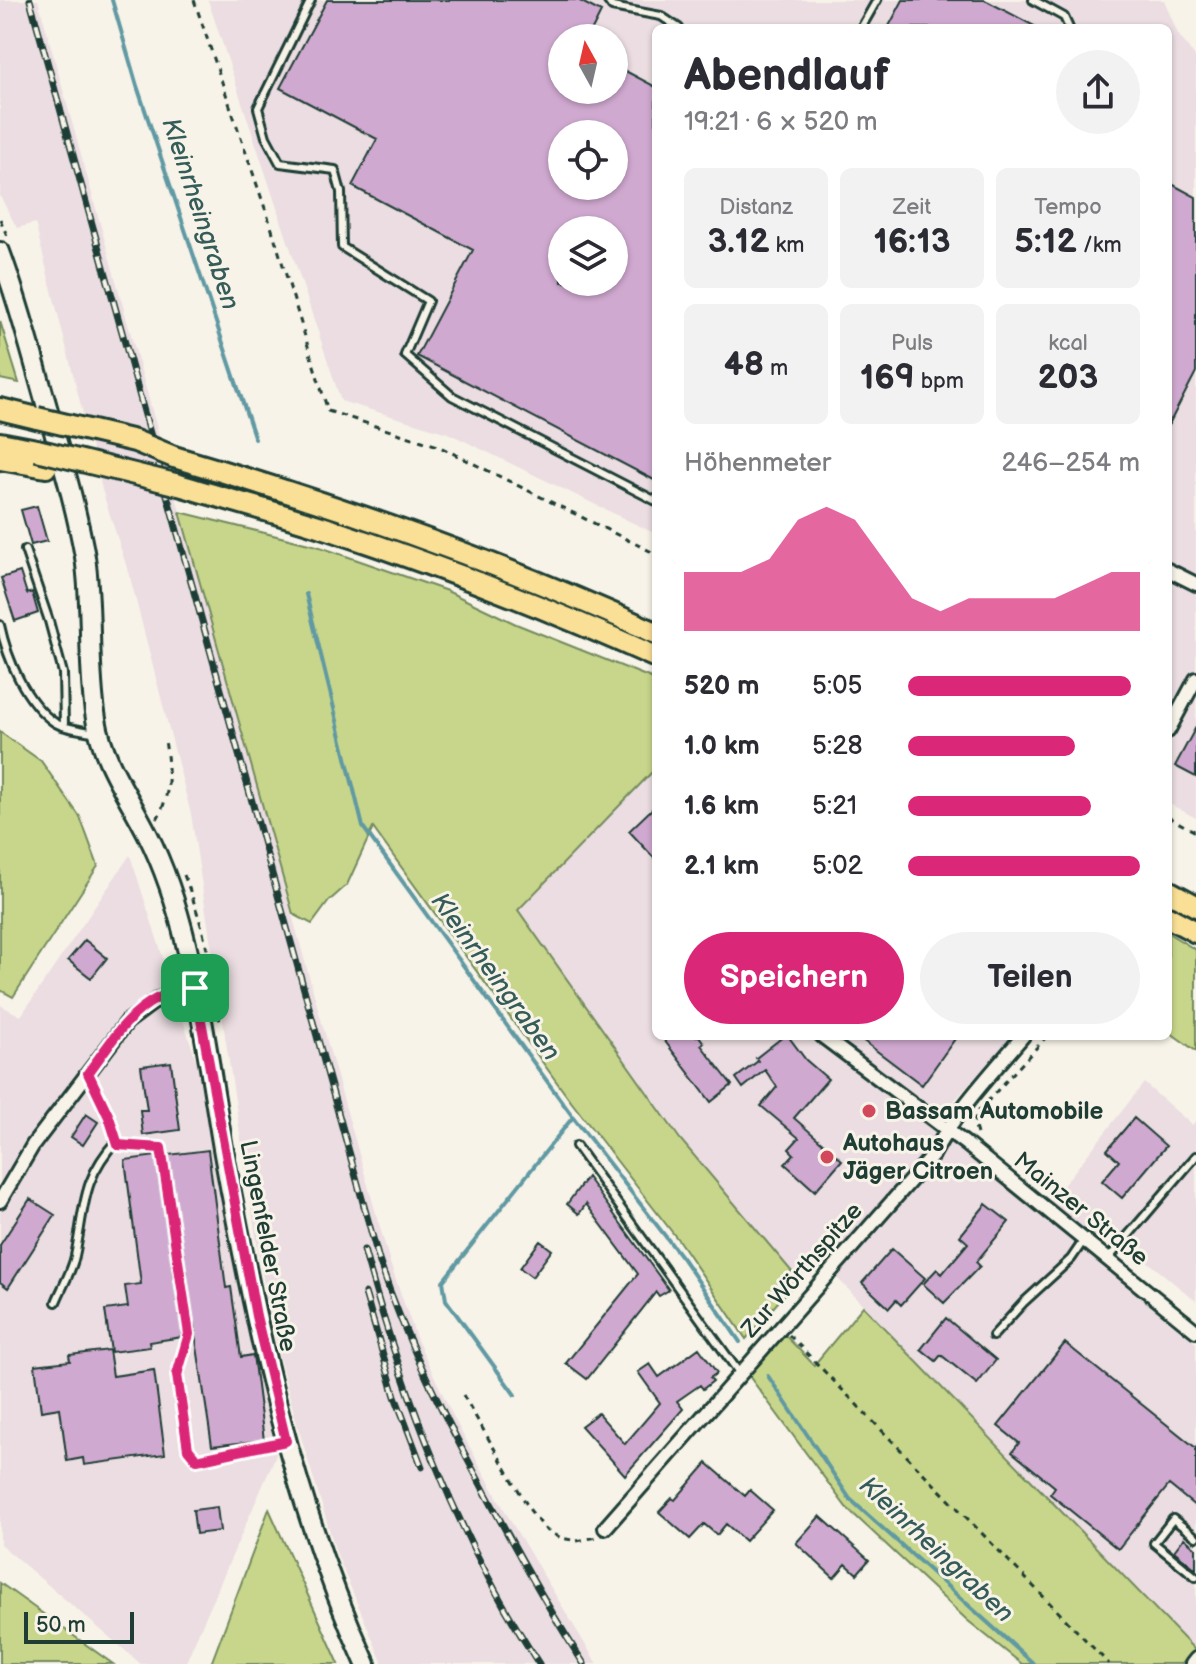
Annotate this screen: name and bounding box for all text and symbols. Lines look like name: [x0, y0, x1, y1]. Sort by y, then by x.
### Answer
north arrow: [548, 24, 628, 104]
map controls: [548, 24, 628, 296]
text: Abendlauf: [684, 50, 890, 103]
button: share: [1056, 50, 1140, 134]
text: 19:21 · 6 × 520 m: [684, 107, 878, 138]
water label: Kleinrheingraben: [154, 114, 246, 314]
button: locate: [548, 120, 628, 200]
text: Distanz: [719, 194, 793, 221]
text: Zeit: [893, 194, 931, 221]
text: Tempo: [1034, 194, 1102, 221]
button: layers: [548, 216, 628, 296]
text: 3.12: [708, 221, 770, 262]
text: 16:13: [873, 221, 951, 262]
text: 5:12: [1014, 221, 1077, 262]
text: km: [770, 232, 804, 259]
text: /km: [1077, 232, 1122, 259]
text: Puls: [891, 330, 933, 357]
text: kcal: [1048, 330, 1088, 357]
text: 48: [724, 344, 764, 385]
text: m: [764, 355, 788, 382]
text: 169: [860, 357, 915, 398]
text: 203: [1038, 357, 1098, 398]
text: bpm: [915, 368, 964, 395]
text: Höhenmeter: [684, 448, 831, 479]
text: 246–254 m: [1002, 448, 1140, 479]
text: 520 m: [684, 671, 760, 702]
text: 5:05: [812, 671, 862, 702]
text: 1.0 km: [684, 731, 760, 762]
text: 5:28: [812, 731, 863, 762]
text: 1.6 km: [684, 791, 759, 822]
text: 5:21: [812, 791, 857, 822]
text: 2.1 km: [684, 851, 759, 882]
text: 5:02: [812, 851, 863, 882]
water label: Kleinrheingraben: [424, 887, 566, 1067]
button: Speichern: [684, 932, 904, 1024]
button: Teilen: [920, 932, 1140, 1024]
pin: [161, 954, 229, 1022]
icon: arrive: [173, 966, 217, 1010]
place label: Bassam Automobile: [885, 1097, 1103, 1126]
marker: Bassam Automobile: [860, 1102, 878, 1120]
place label: Autohaus Jäger Citroen: [842, 1129, 993, 1186]
street label: Lingenfelder Straße: [233, 1138, 303, 1354]
street label: Mainzer Straße: [1008, 1146, 1154, 1272]
marker: Autohaus Jäger Citroen: [818, 1148, 836, 1166]
street label: Zur Wörthspitze: [735, 1197, 869, 1344]
water label: Kleinrheingraben: [852, 1471, 1020, 1629]
scale bar: [24, 1608, 134, 1644]
text: 50 m: [36, 1612, 86, 1639]

